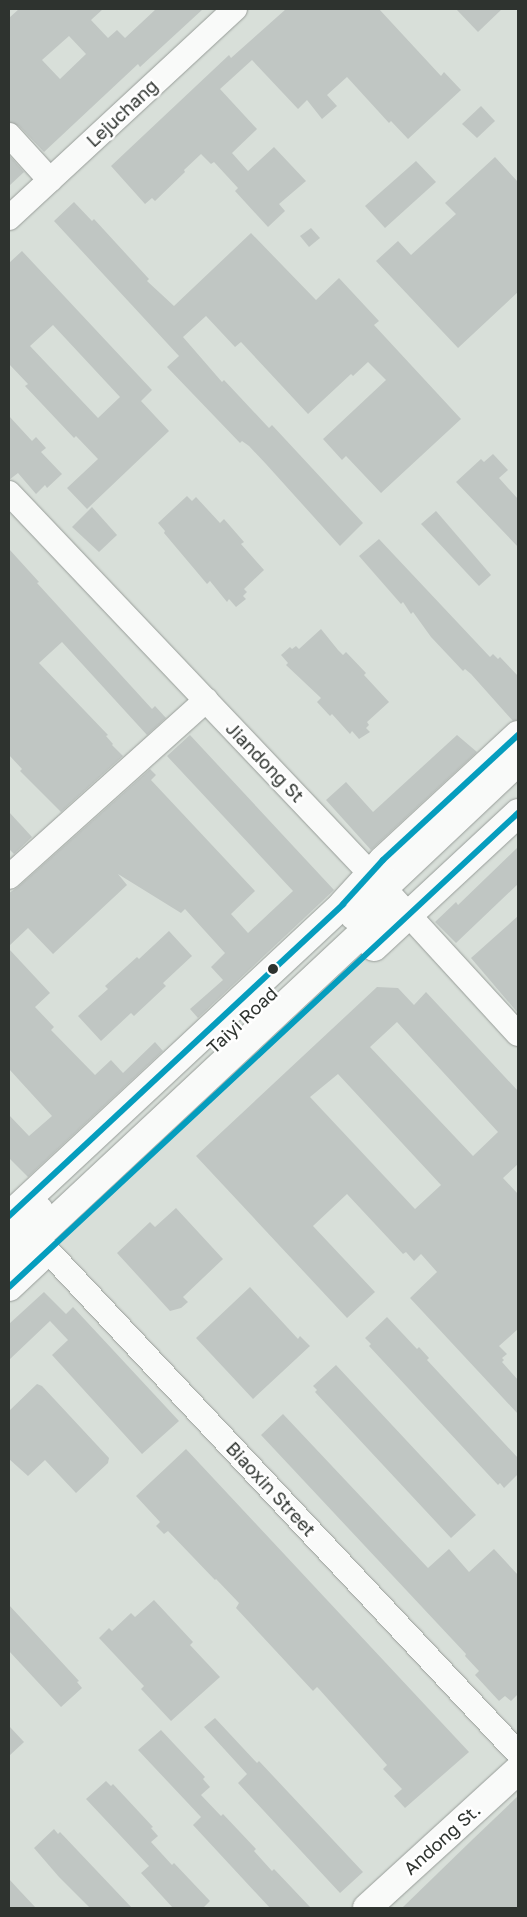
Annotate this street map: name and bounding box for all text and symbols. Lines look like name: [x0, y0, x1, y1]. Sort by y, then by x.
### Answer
street label: Lejuchang: [82, 75, 162, 151]
street label: Jiandong St: [221, 717, 309, 807]
unlabelled marker: [268, 964, 278, 974]
street label: Taiyi Road: [202, 982, 282, 1058]
street label: Biaoxin Street: [222, 1437, 320, 1541]
street label: Andong St.: [399, 1799, 485, 1879]

